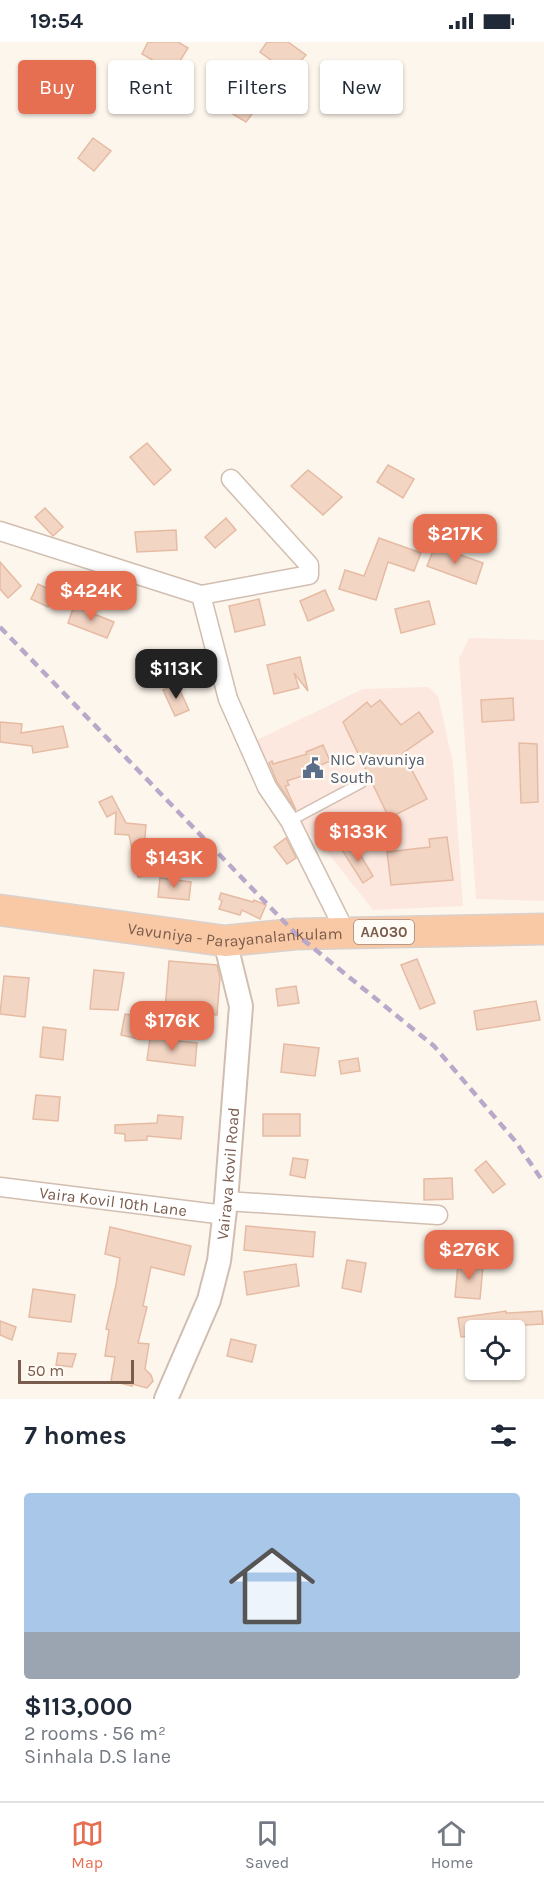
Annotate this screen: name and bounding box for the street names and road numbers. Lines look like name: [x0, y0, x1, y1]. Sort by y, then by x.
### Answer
street label: Vavuniya - Parayanalankulam: [127, 918, 343, 951]
road number: AA030: [354, 920, 414, 944]
street label: Vairava kovil Road: [212, 1107, 243, 1241]
street label: Vaira Kovil 10th Lane: [38, 1182, 188, 1220]

